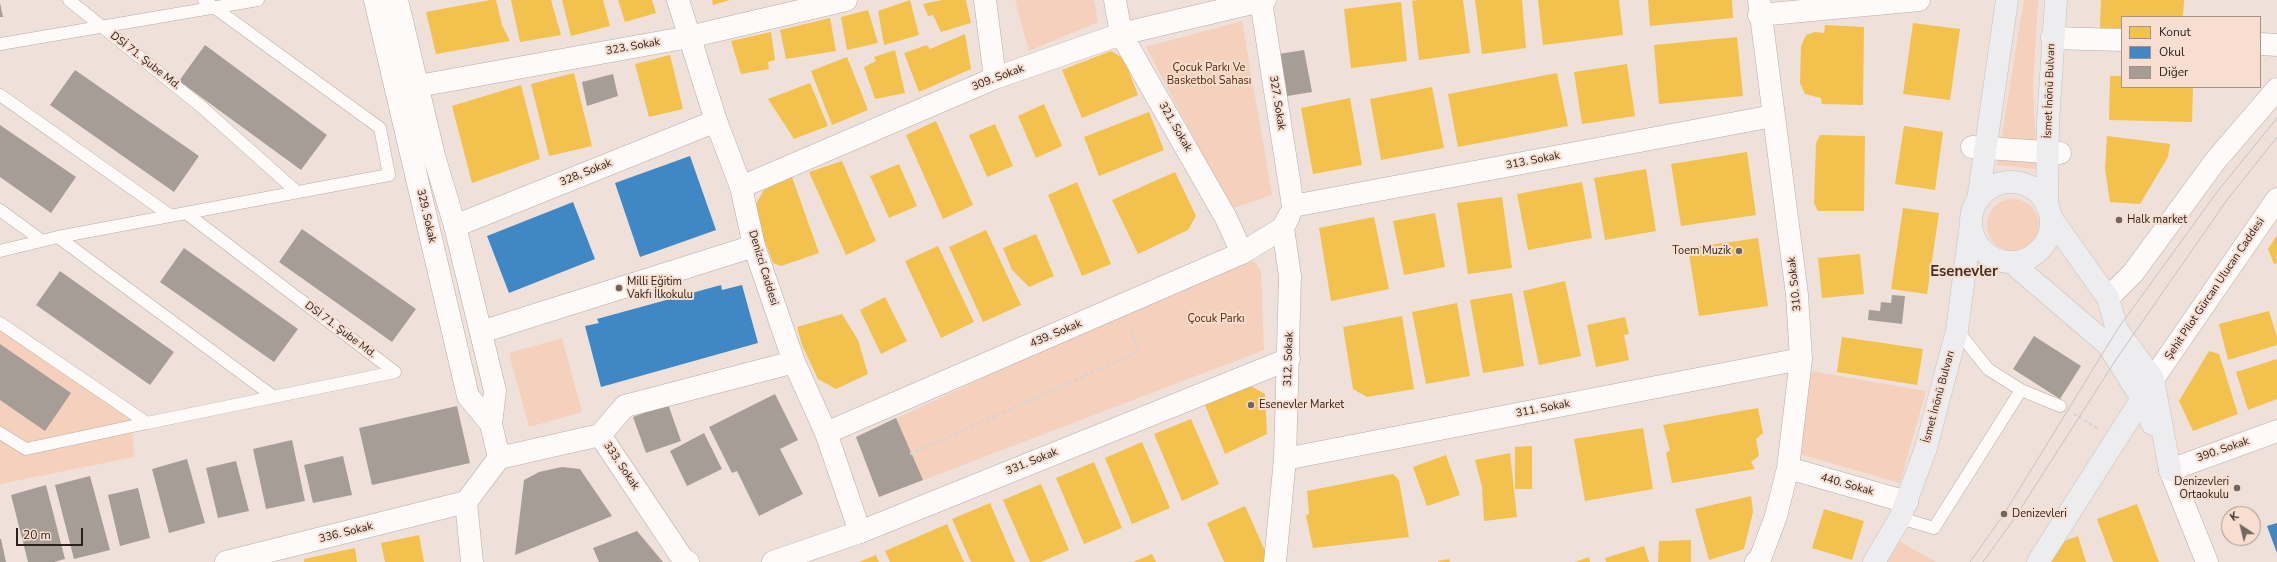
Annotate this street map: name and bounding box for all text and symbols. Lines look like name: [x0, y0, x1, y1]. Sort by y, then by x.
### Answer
legend: [2121, 16, 2261, 88]
text: Konut: [2159, 24, 2191, 40]
street label: DSİ 71. Şube Md.: [107, 29, 183, 93]
street label: 323. Sokak: [605, 36, 661, 58]
street label: İsmet İnönü Bulvarı: [2042, 43, 2058, 139]
text: Okul: [2159, 44, 2185, 60]
park label: Çocuk Parkı Ve Basketbol Sahası: [1167, 61, 1251, 87]
street label: 309. Sokak: [970, 62, 1026, 94]
text: Diğer: [2159, 64, 2188, 80]
street label: 327. Sokak: [1266, 75, 1288, 131]
street label: 321. Sokak: [1156, 100, 1194, 154]
street label: 313. Sokak: [1505, 149, 1561, 173]
street label: 328, Sokak: [558, 157, 614, 189]
street label: 329. Sokak: [413, 188, 439, 244]
place label: Halk market: [2127, 213, 2187, 227]
marker: Halk market: [2114, 215, 2124, 225]
street label: Şehit Pilot Gürcan Ulucan Caddesi: [2162, 215, 2268, 363]
street label: Denizci Caddesi: [745, 229, 781, 307]
place label: Toem Muzik: [1672, 244, 1731, 258]
marker: Toem Muzik: [1734, 246, 1744, 256]
street label: 310. Sokak: [1786, 256, 1804, 312]
district label: Esenevler: [1930, 263, 1998, 281]
place label: Milli Eğitim Vakfı İlkokulu: [627, 275, 693, 301]
marker: Milli Eğitim Vakfı İlkokulu: [614, 283, 624, 293]
street label: DSİ 71. Şube Md.: [302, 299, 378, 361]
park label: Çocuk Parkı: [1187, 312, 1245, 326]
street label: 439. Sokak: [1028, 317, 1084, 351]
street label: 312. Sokak: [1281, 331, 1297, 387]
street label: İsmet İnönü Bulvarı: [1920, 349, 1958, 445]
street label: 311. Sokak: [1515, 397, 1571, 421]
place label: Esenevler Market: [1259, 398, 1344, 412]
marker: Esenevler Market: [1246, 400, 1256, 410]
street label: 390. Sokak: [2195, 435, 2251, 465]
street label: 333. Sokak: [600, 440, 642, 492]
street label: 331. Sokak: [1004, 446, 1060, 478]
street label: 440. Sokak: [1819, 471, 1875, 499]
place label: Denizevleri Ortaokulu: [2174, 475, 2229, 501]
marker: Denizevleri Ortaokulu: [2232, 483, 2242, 493]
north arrow: [2221, 506, 2261, 546]
place label: Denizevleri: [2012, 507, 2067, 521]
text: K: [2227, 508, 2242, 525]
marker: Denizevleri: [1999, 509, 2009, 519]
scale bar: [18, 520, 85, 546]
street label: 336. Sokak: [318, 520, 374, 546]
text: 20 m: [23, 527, 51, 543]

